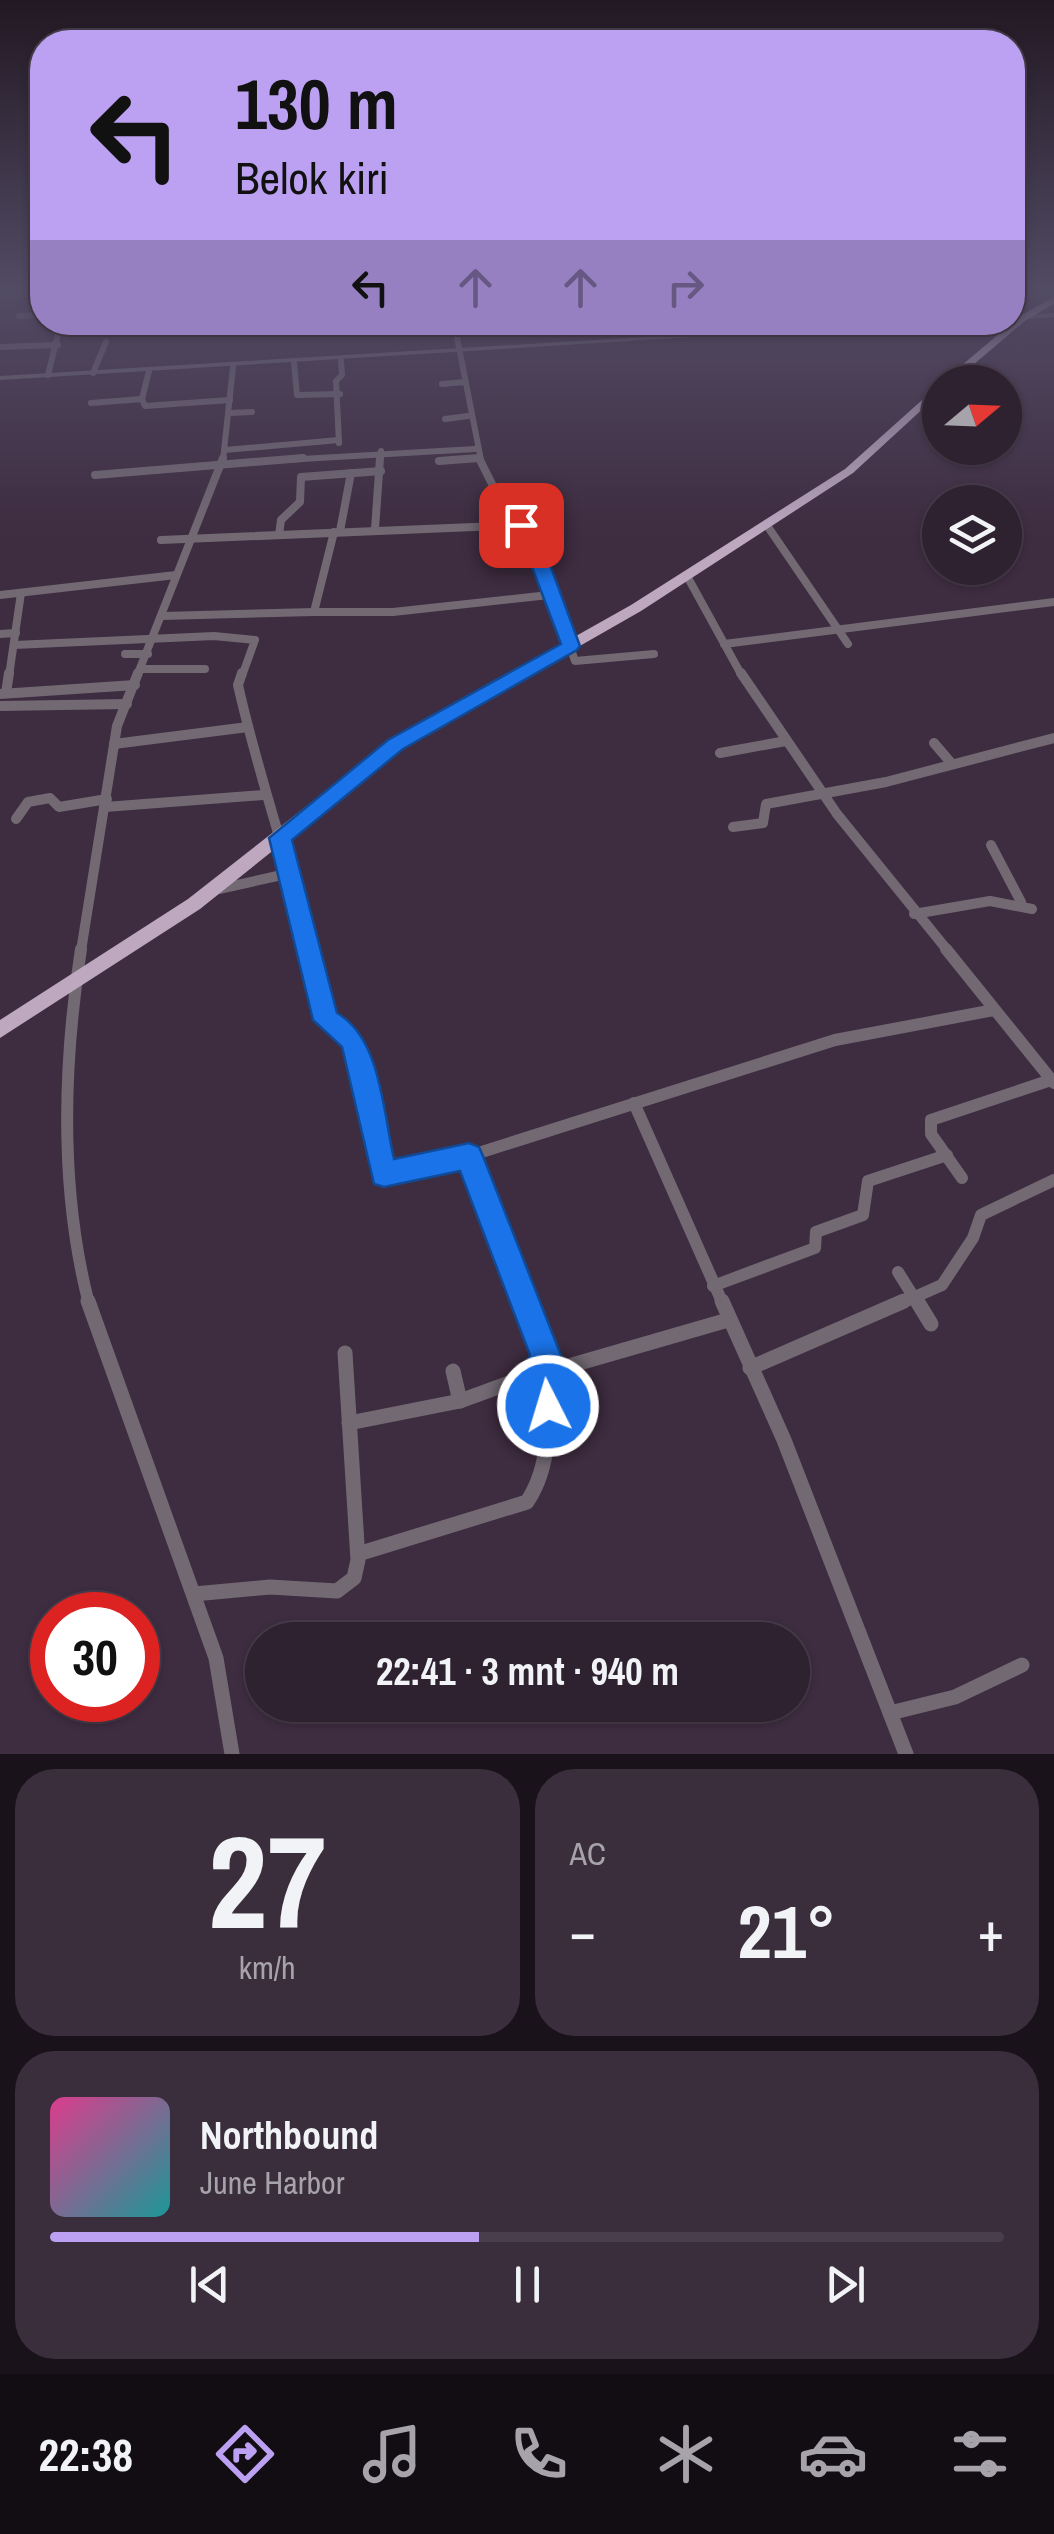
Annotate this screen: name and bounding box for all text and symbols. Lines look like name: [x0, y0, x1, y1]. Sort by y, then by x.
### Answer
text: 130 m: [235, 57, 398, 151]
icon: left: [70, 70, 200, 200]
text: Belok kiri: [235, 147, 389, 208]
icon: left: [343, 260, 398, 315]
icon: ahead: [448, 260, 503, 315]
icon: ahead: [553, 260, 608, 315]
icon: right: [658, 260, 713, 315]
north arrow: [922, 365, 1022, 465]
map controls: [922, 365, 1022, 585]
pin: [479, 483, 564, 568]
button: layers: [922, 485, 1022, 585]
icon: arrive: [494, 498, 549, 553]
position arrow: [496, 1354, 600, 1458]
speed limit sign: 30: [30, 1592, 160, 1722]
text: 22:41 · 3 mnt · 940 m: [376, 1646, 679, 1697]
text: 27: [208, 1793, 327, 1969]
text: AC: [570, 1832, 606, 1875]
text: 21°: [738, 1880, 836, 1981]
text: −: [570, 1894, 596, 1968]
text: +: [978, 1894, 1004, 1968]
text: km/h: [239, 1946, 296, 1989]
text: Northbound: [200, 2110, 378, 2161]
text: June Harbor: [200, 2161, 344, 2204]
icon: previous: [182, 2257, 237, 2312]
icon: pause: [500, 2257, 555, 2312]
icon: next: [818, 2257, 873, 2312]
icon: directions: [210, 2419, 280, 2489]
icon: music: [357, 2419, 427, 2489]
icon: phone: [504, 2419, 574, 2489]
icon: climate: [651, 2419, 721, 2489]
icon: car: [798, 2419, 868, 2489]
icon: filters: [945, 2419, 1015, 2489]
text: 22:38: [39, 2424, 133, 2485]

